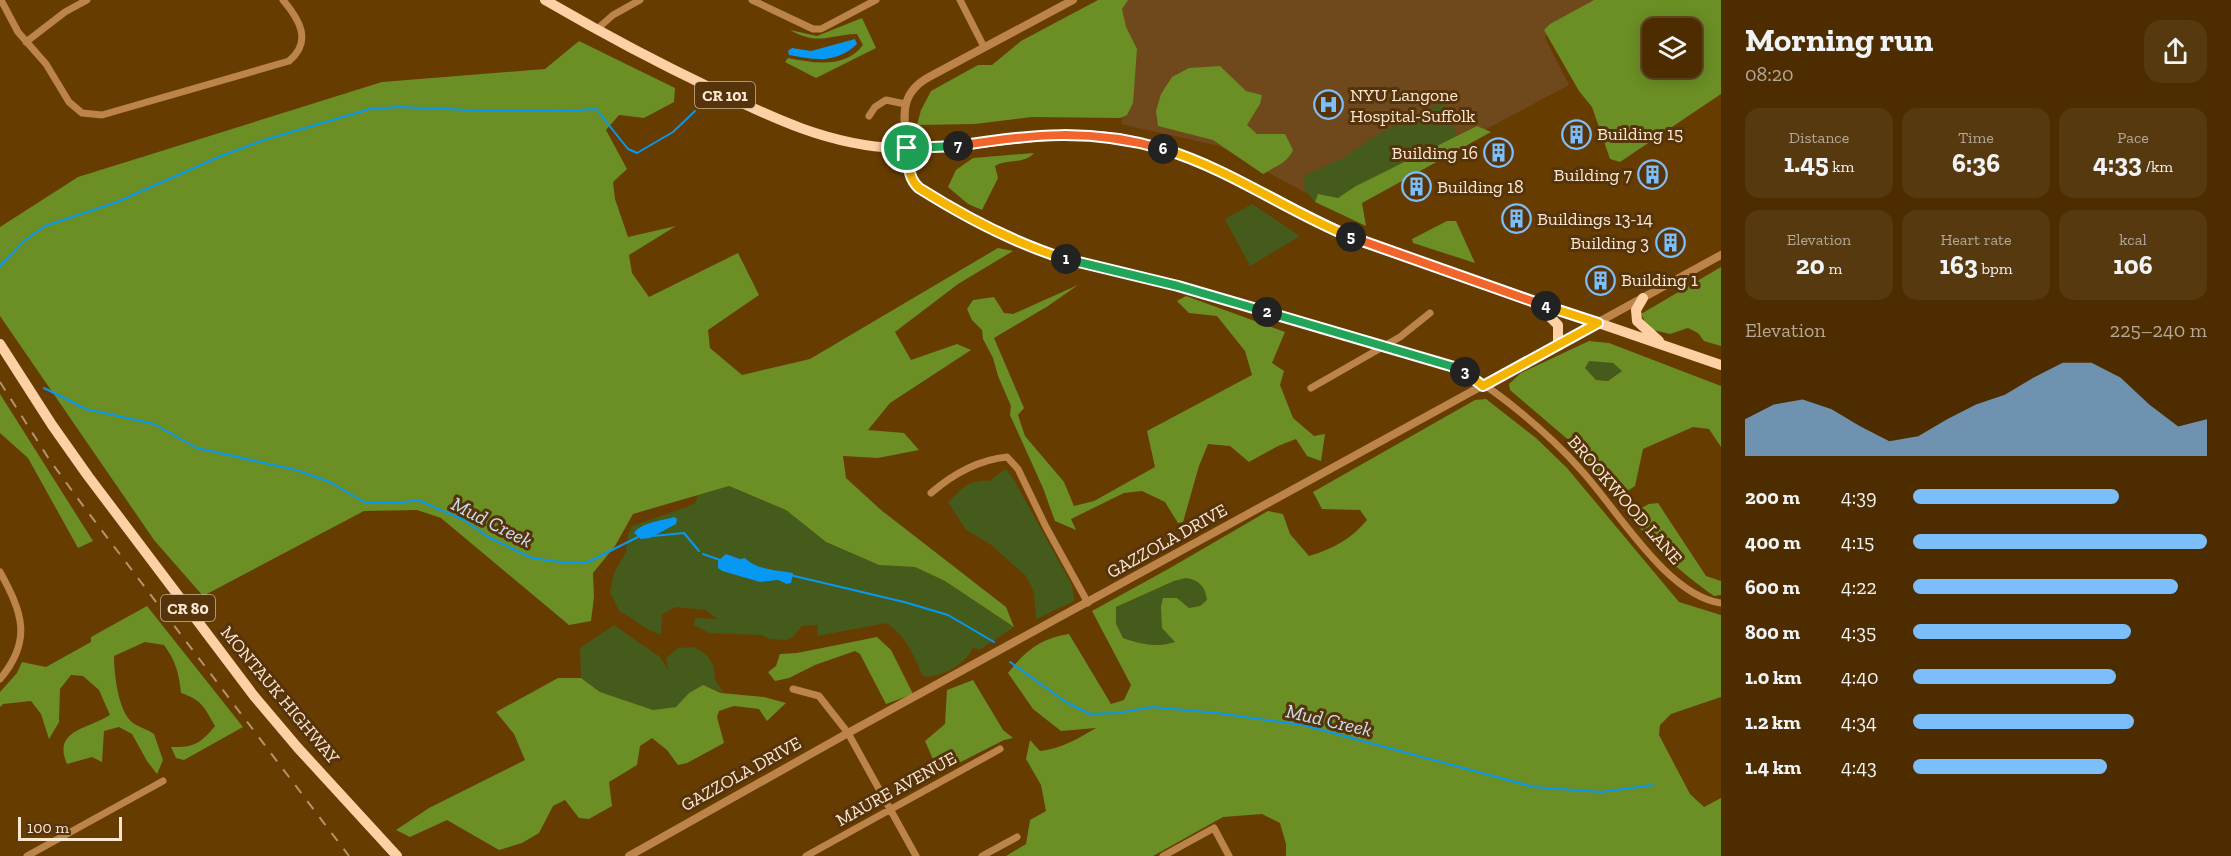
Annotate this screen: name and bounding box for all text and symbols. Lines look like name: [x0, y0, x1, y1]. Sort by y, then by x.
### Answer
map controls: [1642, 18, 1702, 78]
button: layers: [1642, 18, 1702, 78]
text: Morning run: [1745, 20, 1933, 59]
button: share: [2144, 20, 2207, 83]
text: 08:20: [1745, 62, 1794, 86]
road number: CR 101: [695, 82, 755, 108]
place label: NYU Langone Hospital-Suffolk: [1350, 84, 1476, 127]
hospital icon: NYU Langone Hospital-Suffolk: [1313, 89, 1345, 121]
building icon: Building 15: [1560, 118, 1592, 150]
pin: [881, 122, 932, 173]
place label: Building 15: [1597, 123, 1683, 145]
text: Distance: [1789, 128, 1849, 147]
text: Time: [1958, 128, 1994, 147]
text: Pace: [2117, 128, 2149, 147]
icon: arrive: [890, 131, 923, 164]
pin: 7: [943, 131, 973, 161]
pin: 6: [1148, 134, 1178, 164]
text: 7: [954, 136, 962, 155]
building icon: Building 16: [1483, 137, 1515, 169]
text: 6: [1159, 139, 1167, 158]
place label: Building 16: [1392, 142, 1478, 164]
text: 1.45: [1784, 147, 1829, 179]
text: 6:36: [1952, 147, 2000, 179]
text: 4:33: [2093, 147, 2142, 179]
text: km: [1829, 157, 1854, 176]
text: /km: [2142, 157, 2173, 176]
building icon: Building 7: [1637, 159, 1669, 191]
place label: Building 7: [1554, 164, 1633, 186]
building icon: Building 18: [1400, 171, 1432, 203]
place label: Building 18: [1437, 176, 1524, 198]
building icon: Buildings 13-14: [1500, 203, 1532, 235]
place label: Buildings 13-14: [1537, 208, 1653, 230]
pin: 5: [1336, 222, 1366, 252]
text: 5: [1347, 227, 1355, 246]
building icon: Building 3: [1654, 227, 1686, 259]
text: Elevation: [1787, 230, 1851, 249]
text: Heart rate: [1940, 230, 2012, 249]
text: kcal: [2119, 230, 2147, 249]
place label: Building 3: [1570, 232, 1649, 254]
pin: 1: [1051, 244, 1081, 274]
text: 1: [1063, 249, 1069, 268]
text: 20: [1796, 249, 1825, 281]
text: 163: [1939, 249, 1978, 281]
text: 106: [2113, 249, 2153, 281]
text: m: [1825, 259, 1842, 278]
text: bpm: [1978, 259, 2013, 278]
building icon: Building 1: [1584, 264, 1616, 296]
place label: Building 1: [1621, 269, 1698, 291]
pin: 4: [1531, 291, 1561, 321]
text: 4: [1541, 296, 1551, 315]
pin: 2: [1252, 297, 1282, 327]
text: 2: [1263, 302, 1271, 321]
text: Elevation: [1745, 318, 1826, 342]
text: 225–240 m: [2110, 318, 2207, 342]
pin: 3: [1450, 357, 1480, 387]
text: 3: [1461, 362, 1469, 381]
street label: BROOKWOOD LANE: [1563, 431, 1687, 569]
text: 200 m: [1745, 485, 1800, 509]
text: 4:39: [1841, 485, 1877, 509]
water label: Mud Creek: [448, 491, 537, 553]
street label: GAZZOLA DRIVE: [1103, 499, 1231, 583]
text: 400 m: [1745, 530, 1801, 554]
text: 4:15: [1841, 530, 1874, 554]
text: 600 m: [1745, 575, 1800, 599]
text: 4:22: [1841, 575, 1877, 599]
road number: CR 80: [161, 595, 215, 621]
text: 800 m: [1745, 620, 1800, 644]
text: 4:35: [1841, 620, 1876, 644]
street label: MONTAUK HIGHWAY: [216, 621, 344, 769]
text: 1.0 km: [1745, 665, 1801, 689]
text: 4:40: [1841, 665, 1879, 689]
water label: Mud Creek: [1284, 698, 1374, 742]
text: 1.2 km: [1745, 710, 1801, 734]
text: 4:34: [1841, 710, 1877, 734]
street label: GAZZOLA DRIVE: [677, 732, 805, 816]
street label: MAURE AVENUE: [832, 747, 960, 831]
text: 1.4 km: [1745, 755, 1801, 779]
text: 4:43: [1841, 755, 1877, 779]
scale bar: [18, 814, 122, 842]
text: 100 m: [27, 818, 69, 837]

